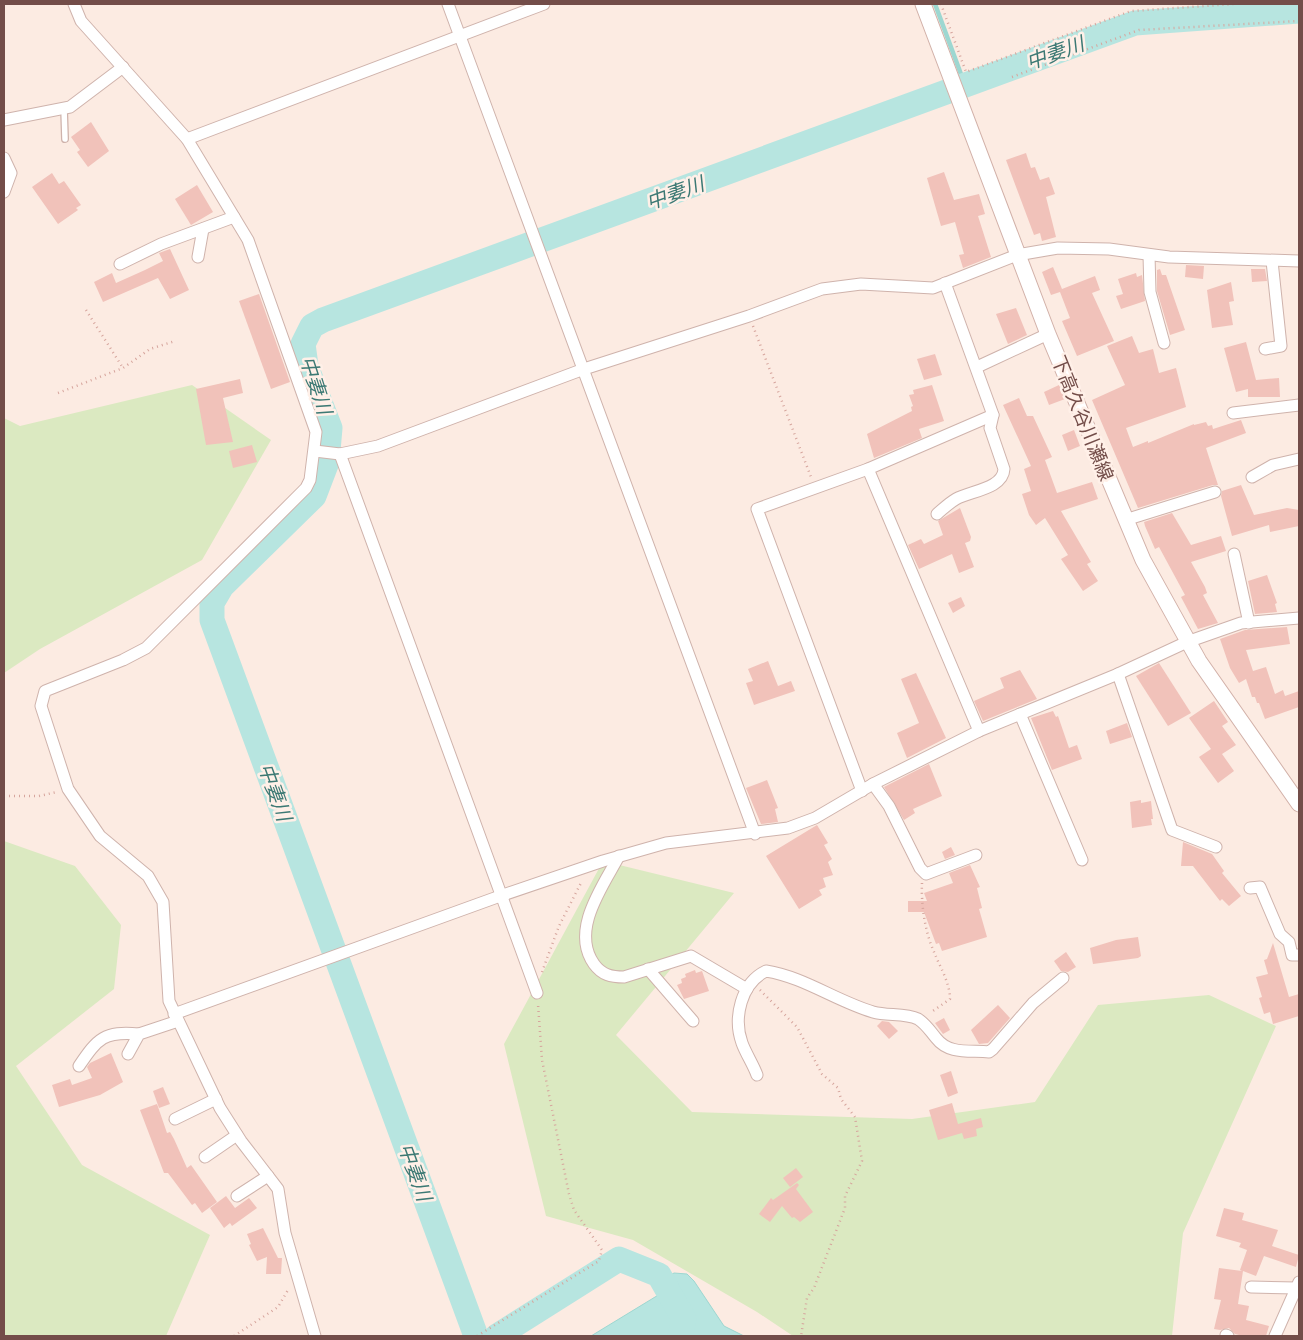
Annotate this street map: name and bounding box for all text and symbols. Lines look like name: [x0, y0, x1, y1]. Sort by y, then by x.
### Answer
water label: 中妻川: [1023, 31, 1089, 75]
water label: 中妻川: [643, 171, 709, 215]
street label: 下高久谷川瀬線: [1047, 352, 1118, 484]
water label: 中妻川: [295, 353, 337, 419]
water label: 中妻川: [253, 760, 297, 826]
water label: 中妻川: [393, 1140, 437, 1206]

